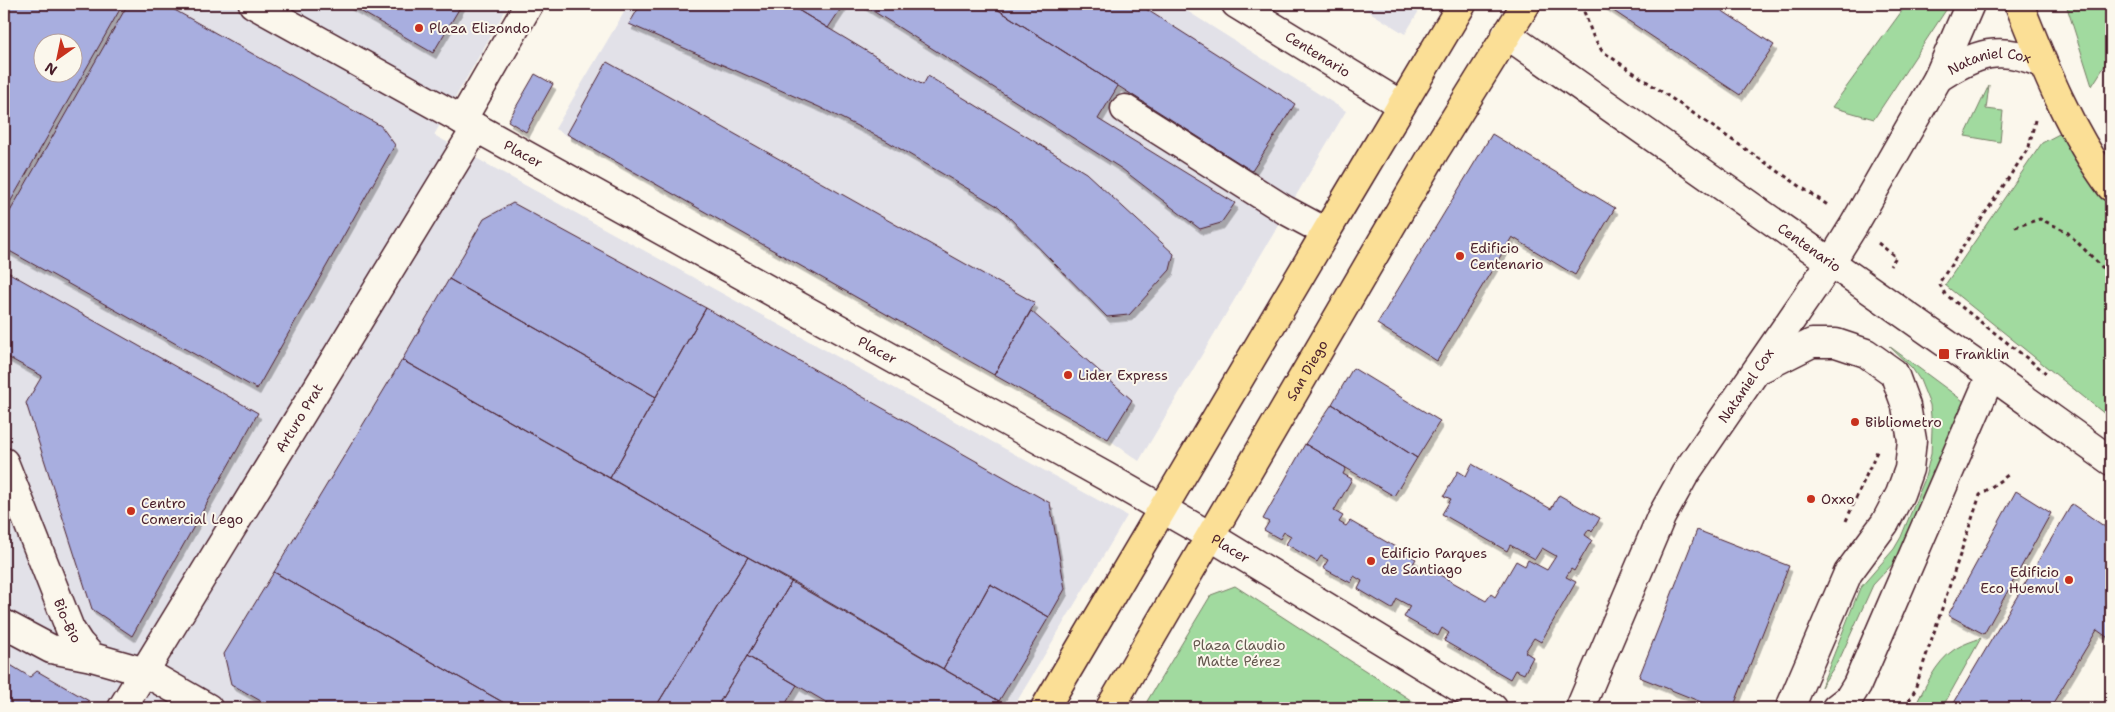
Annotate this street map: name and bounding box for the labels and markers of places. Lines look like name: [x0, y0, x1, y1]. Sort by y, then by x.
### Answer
place label: Plaza Elizondo: [429, 19, 530, 37]
marker: Plaza Elizondo: [413, 22, 425, 34]
place label: Edificio Centenario: [1470, 239, 1543, 273]
marker: Edificio Centenario: [1454, 250, 1466, 262]
place label: Franklin: [1955, 345, 2010, 363]
marker: Franklin: [1937, 347, 1951, 361]
place label: Lider Express: [1078, 366, 1168, 384]
marker: Lider Express: [1062, 369, 1074, 381]
place label: Bibliometro: [1865, 413, 1942, 431]
marker: Bibliometro: [1849, 416, 1861, 428]
place label: Oxxo: [1821, 490, 1854, 508]
marker: Oxxo: [1805, 493, 1817, 505]
place label: Centro Comercial Lego: [141, 494, 243, 528]
marker: Centro Comercial Lego: [125, 505, 137, 517]
place label: Edificio Parques de Santiago: [1381, 544, 1487, 578]
marker: Edificio Parques de Santiago: [1365, 555, 1377, 567]
place label: Edificio Eco Huemul: [1980, 563, 2060, 597]
marker: Edificio Eco Huemul: [2063, 574, 2075, 586]

